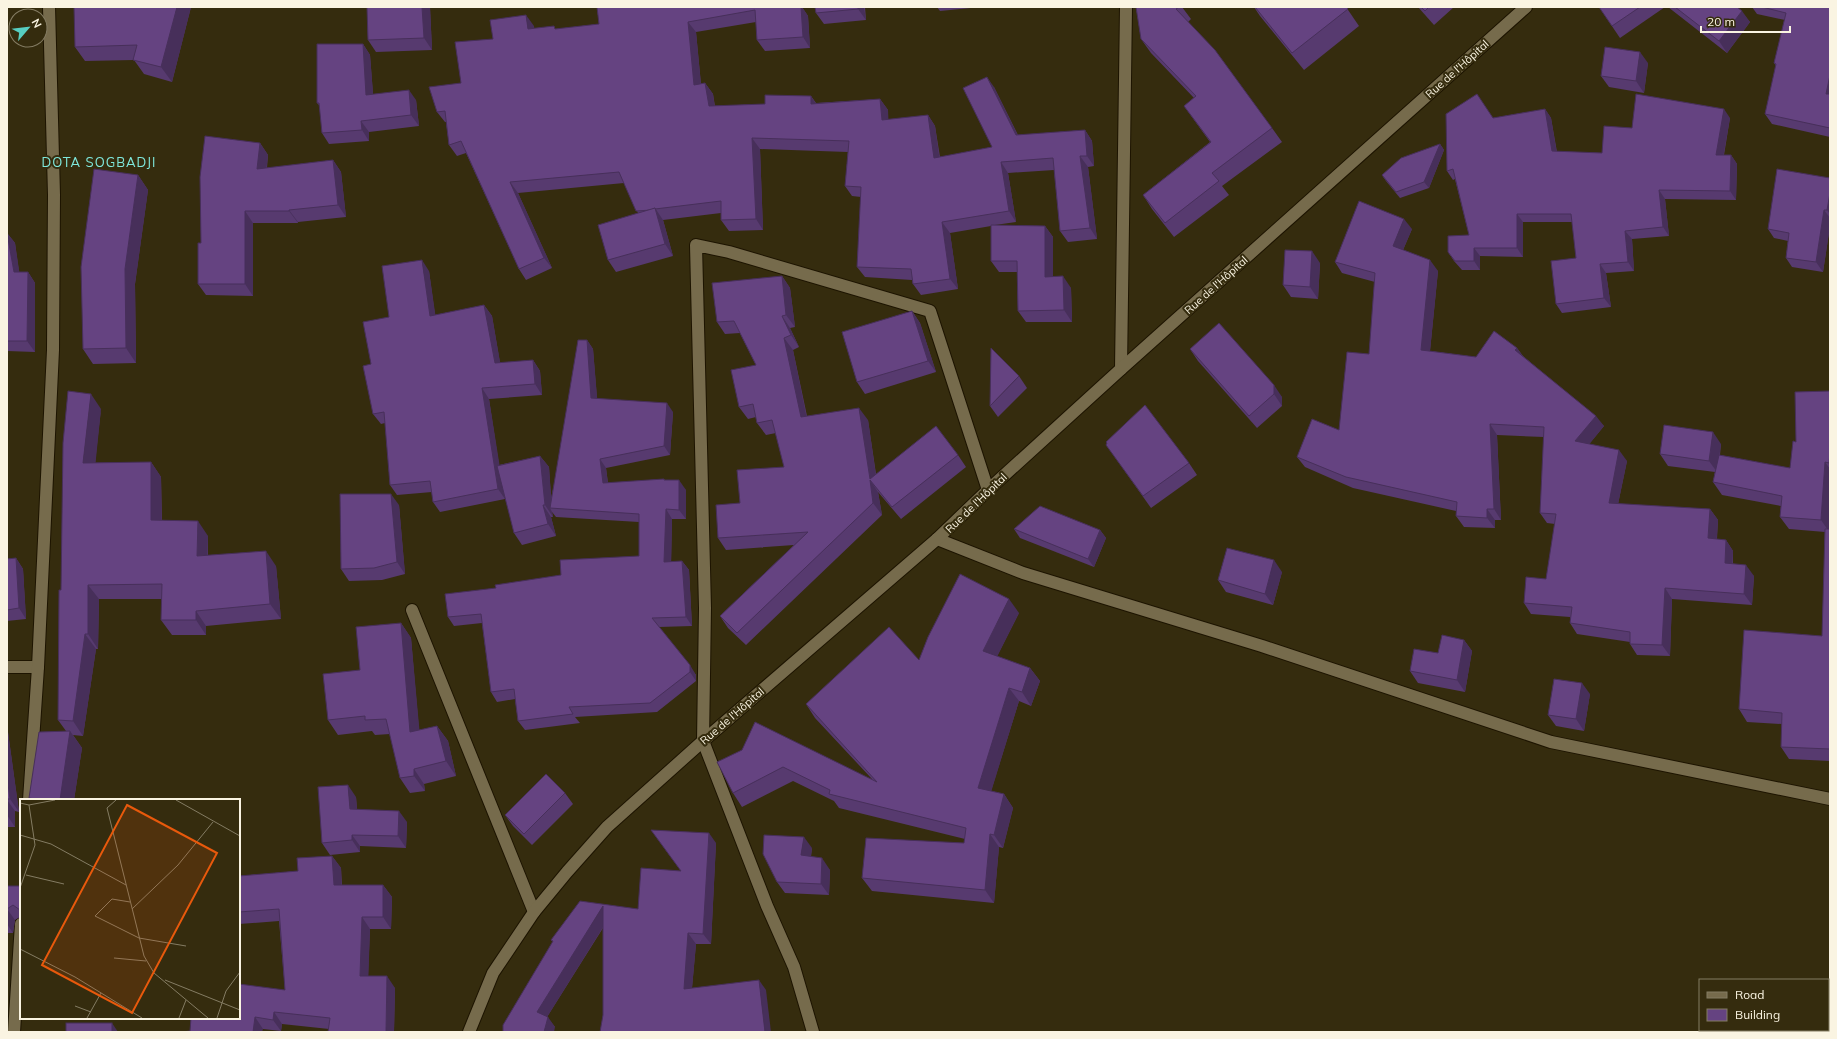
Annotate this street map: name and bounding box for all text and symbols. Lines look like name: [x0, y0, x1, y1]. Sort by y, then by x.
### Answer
north arrow: [8, 8, 48, 48]
scale bar: [1701, 8, 1790, 34]
text: 20 m: [1707, 14, 1735, 29]
text: N: [29, 16, 45, 30]
street label: Rue de l'Hôpital: [1422, 37, 1492, 101]
district label: DOTA SOGBADJI: [42, 154, 156, 170]
street label: Rue de l'Hôpital: [1181, 253, 1251, 317]
street label: Rue de l'Hôpital: [942, 470, 1010, 536]
street label: Rue de l'Hôpital: [697, 684, 767, 748]
inset map: [20, 799, 240, 1019]
legend: [1699, 979, 1829, 1031]
text: Road: [1735, 987, 1764, 1002]
text: Building: [1735, 1007, 1780, 1022]

